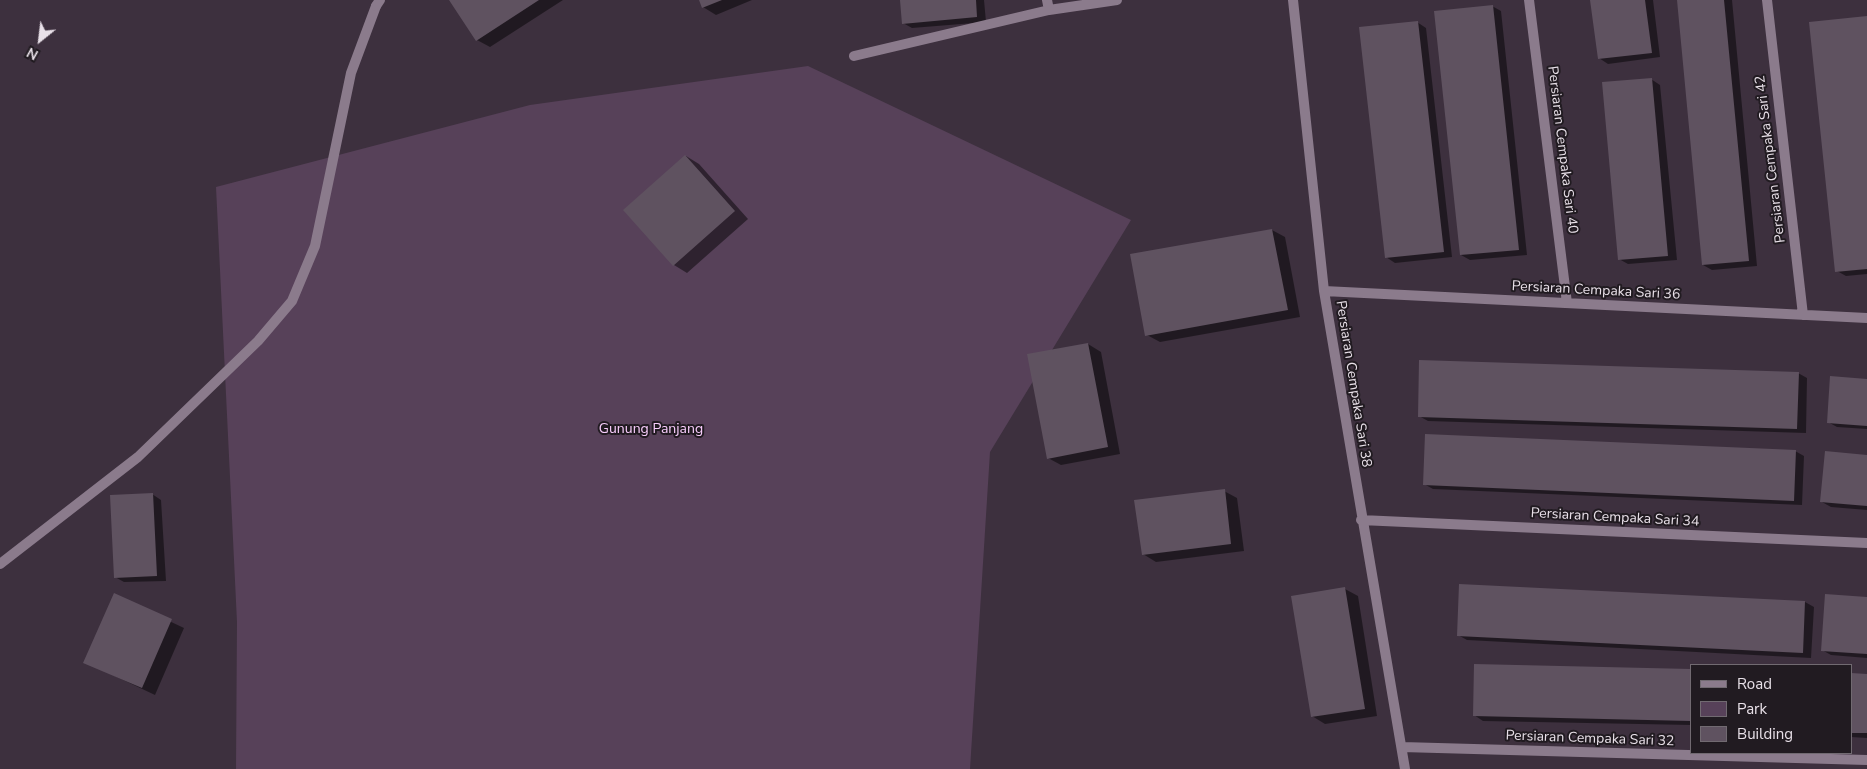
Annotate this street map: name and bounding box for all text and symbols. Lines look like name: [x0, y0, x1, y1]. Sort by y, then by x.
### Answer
north arrow: [15, 15, 65, 65]
text: N: [23, 43, 42, 64]
street label: Persiaran Cempaka Sari 40: [1543, 65, 1581, 235]
street label: Persiaran Cempaka Sari 42: [1752, 74, 1790, 244]
street label: Persiaran Cempaka Sari 36: [1511, 278, 1681, 304]
street label: Persiaran Cempaka Sari 38: [1331, 299, 1375, 469]
park label: Gunung Panjang: [599, 422, 703, 438]
street label: Persiaran Cempaka Sari 34: [1530, 505, 1700, 531]
legend: [1690, 664, 1852, 754]
text: Road: [1737, 674, 1772, 694]
text: Park: [1737, 699, 1767, 719]
text: Building: [1737, 724, 1793, 744]
street label: Persiaran Cempaka Sari 32: [1505, 728, 1675, 750]

